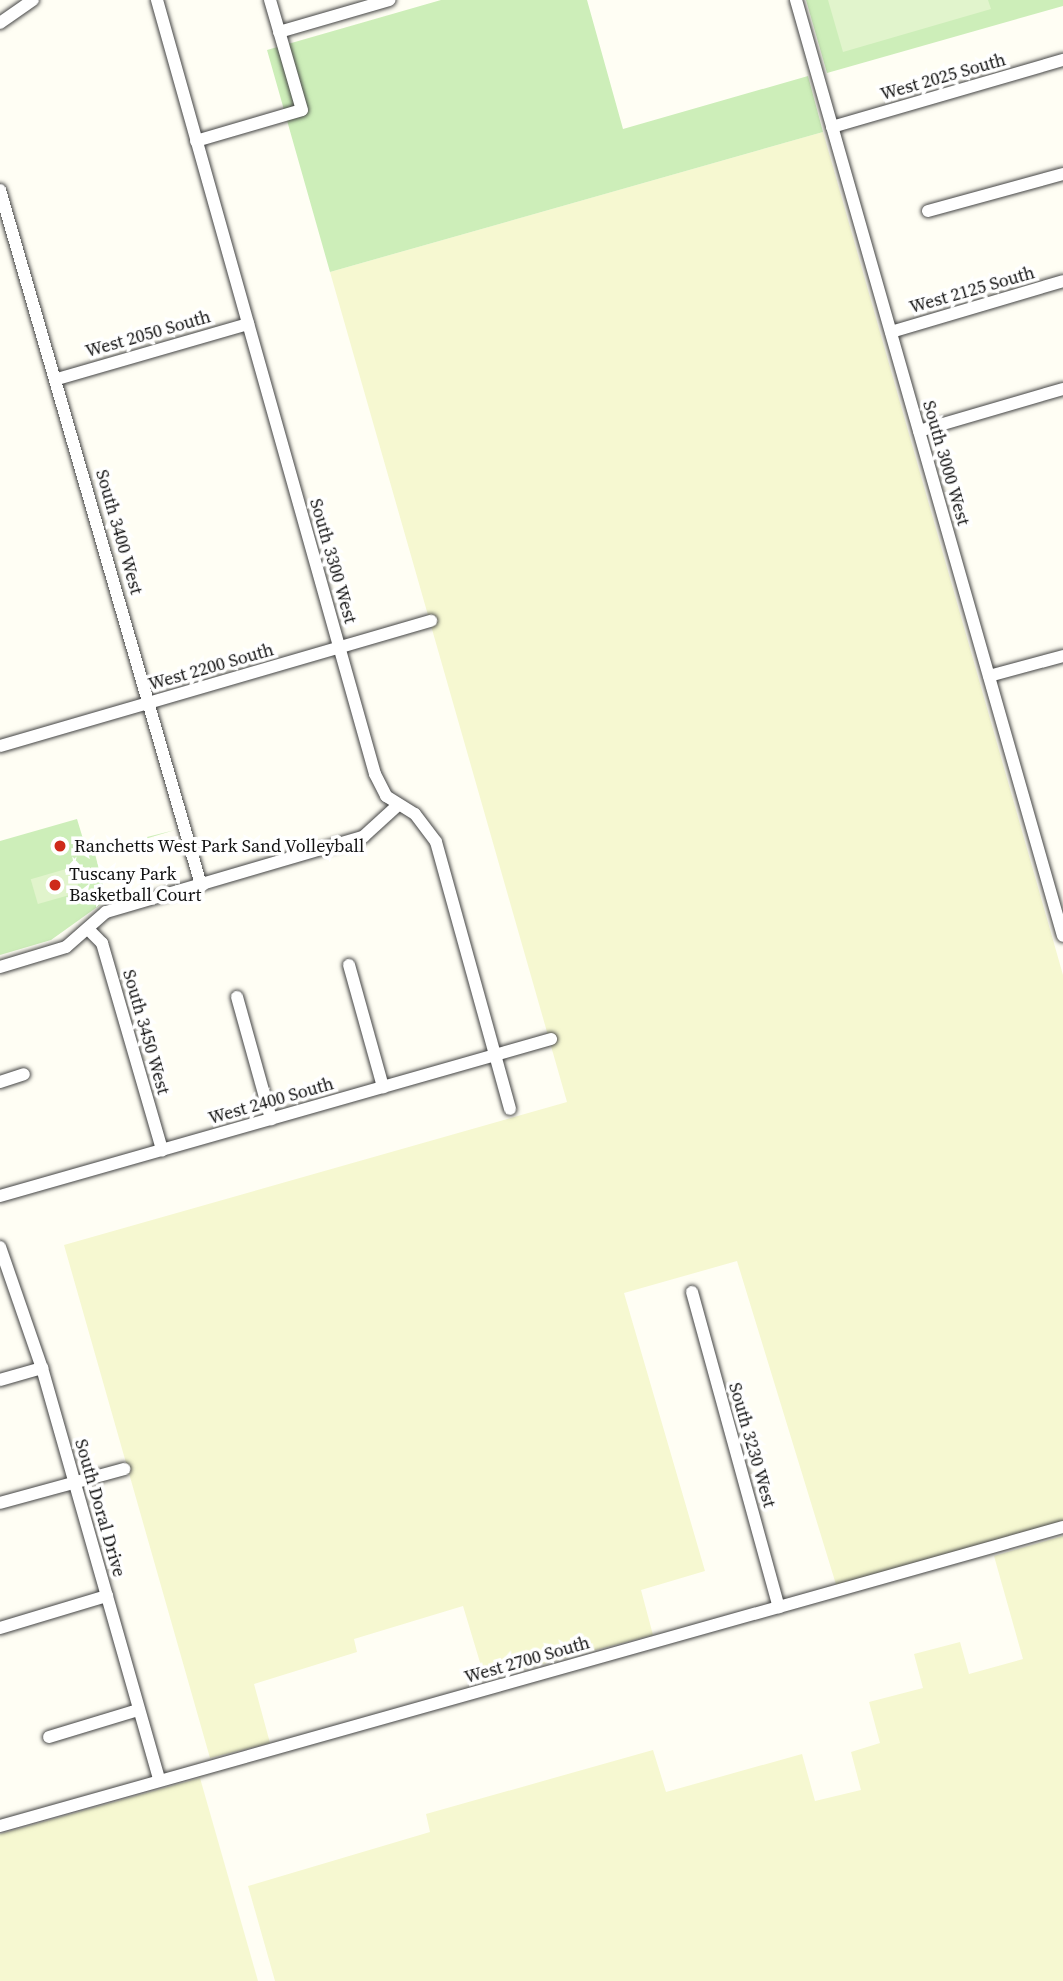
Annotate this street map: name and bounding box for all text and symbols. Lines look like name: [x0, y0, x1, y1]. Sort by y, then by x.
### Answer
street label: West 2025 South: [878, 49, 1008, 105]
street label: West 2125 South: [907, 262, 1037, 318]
street label: West 2050 South: [83, 306, 213, 362]
street label: South 3000 West: [918, 398, 974, 528]
street label: South 3400 West: [91, 467, 147, 597]
street label: South 3300 West: [305, 496, 361, 626]
street label: West 2200 South: [146, 639, 276, 695]
place label: Ranchetts West Park Sand Volleyball: [74, 835, 365, 857]
marker: Ranchetts West Park Sand Volleyball: [52, 838, 68, 854]
place label: Tuscany Park Basketball Court: [69, 864, 201, 906]
marker: Tuscany Park Basketball Court: [47, 877, 63, 893]
street label: South 3450 West: [118, 967, 174, 1097]
street label: West 2400 South: [206, 1073, 336, 1129]
street label: South 3230 West: [724, 1380, 780, 1510]
street label: South Doral Drive: [70, 1437, 130, 1579]
street label: West 2700 South: [462, 1632, 592, 1688]

